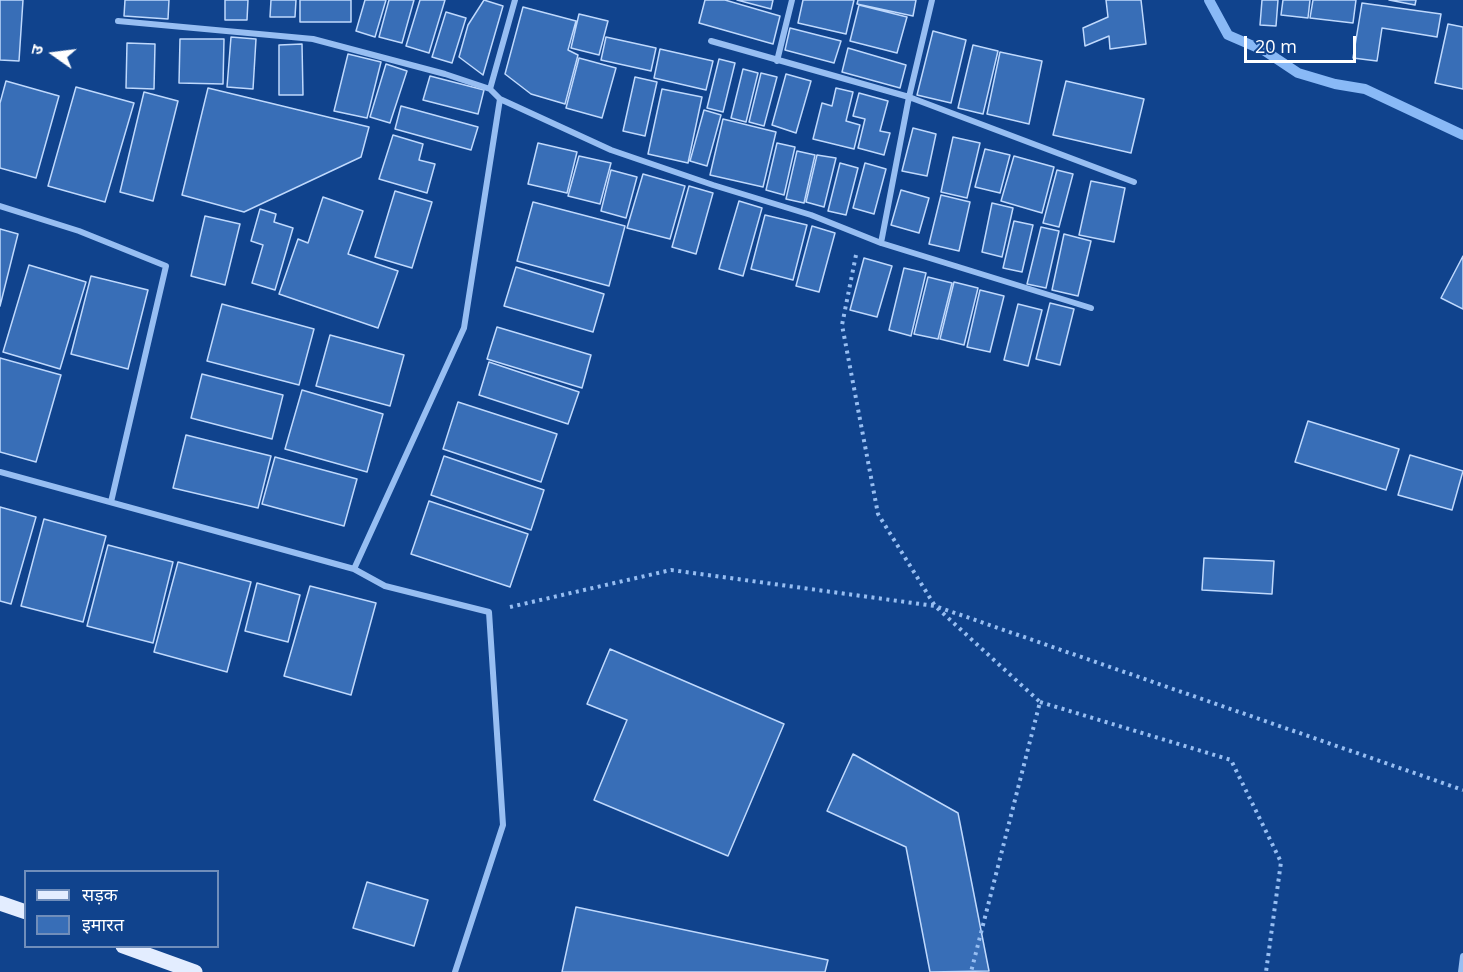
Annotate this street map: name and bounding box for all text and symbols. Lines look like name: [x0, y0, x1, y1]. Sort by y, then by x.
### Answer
north arrow: [24, 24, 84, 84]
scale bar: [1247, 24, 1360, 62]
text: 20 m: [1255, 34, 1297, 58]
text: उ: [25, 42, 48, 57]
legend: [24, 870, 219, 948]
text: सड़क: [82, 882, 118, 906]
text: इमारत: [82, 912, 124, 936]

